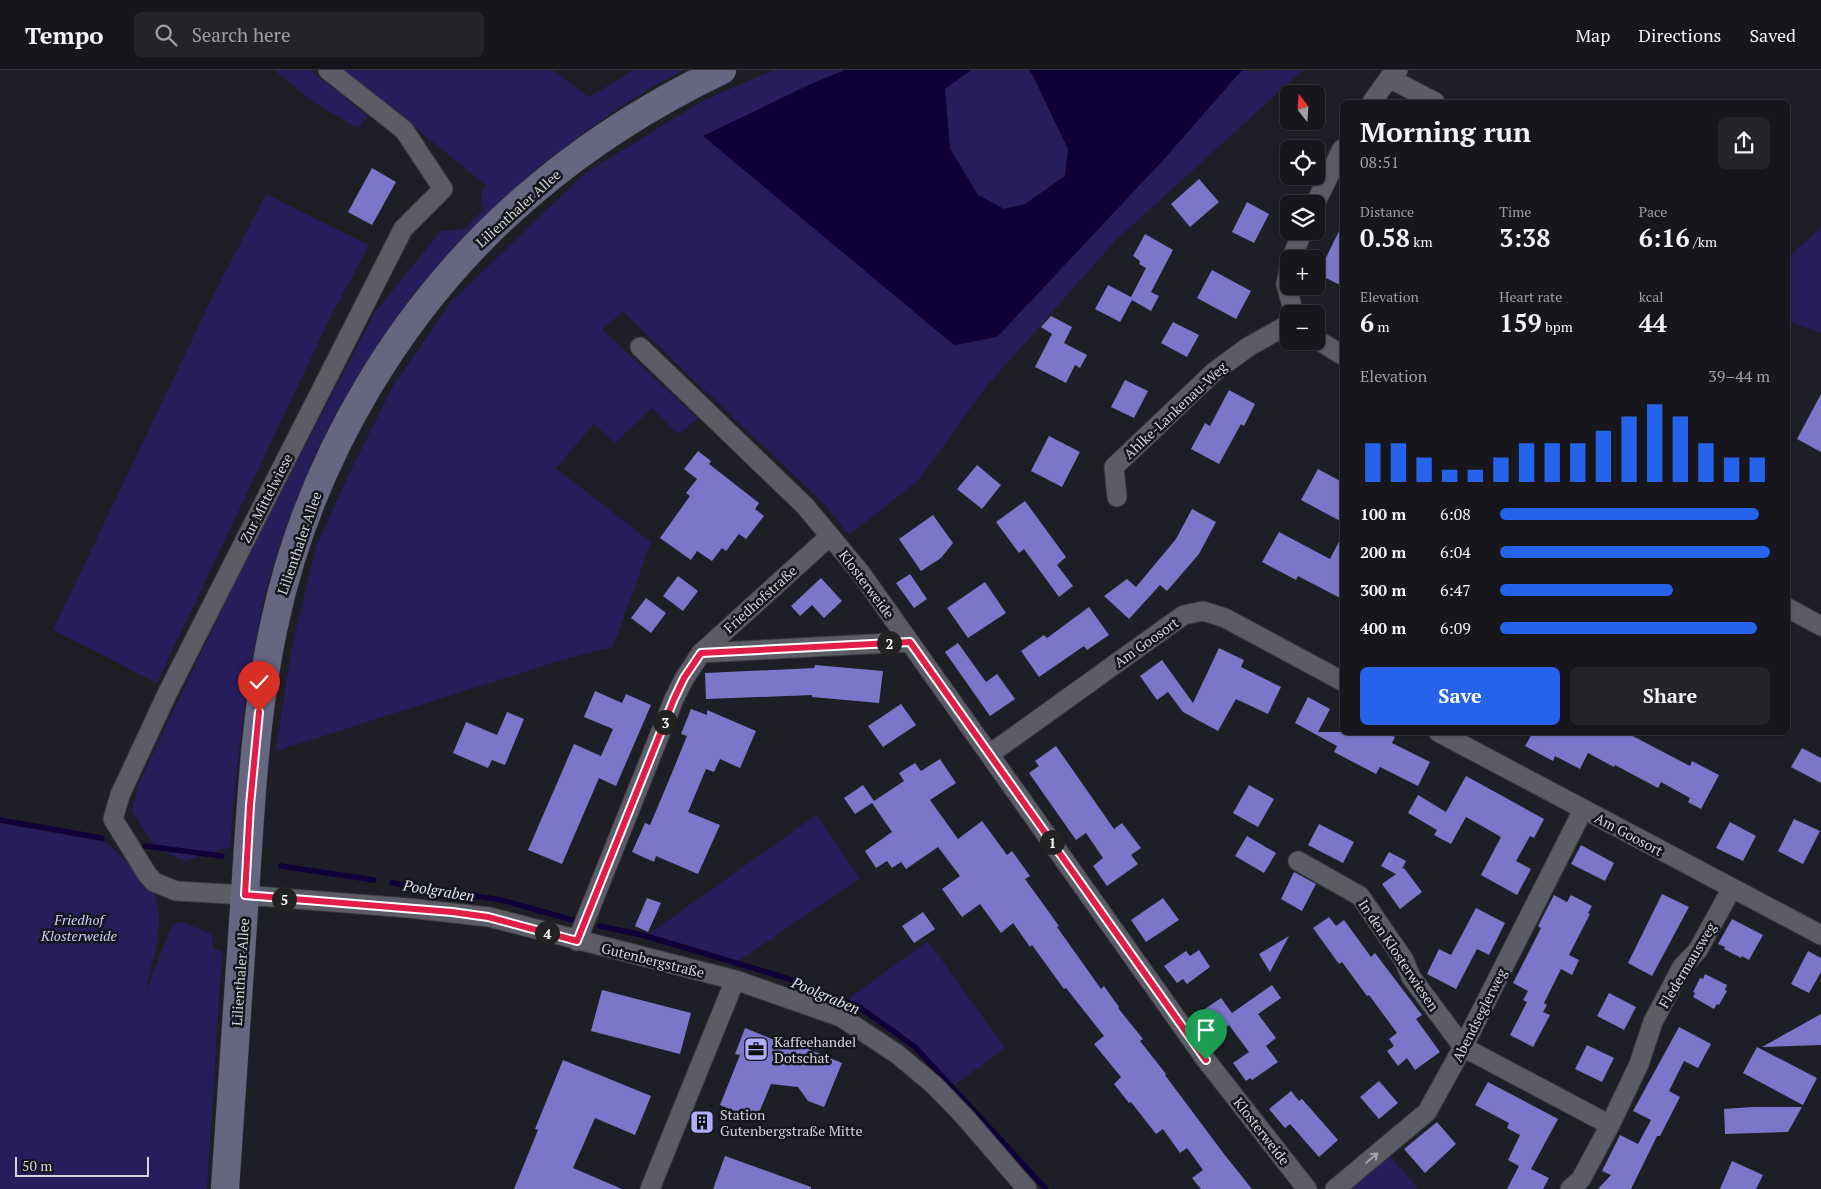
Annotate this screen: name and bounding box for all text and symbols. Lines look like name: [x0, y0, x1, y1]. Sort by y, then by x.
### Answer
search box: [134, 12, 484, 57]
text: Tempo: [25, 19, 104, 51]
icon: search: [152, 21, 180, 49]
text: Search here: [192, 22, 290, 47]
text: Map: [1575, 23, 1610, 47]
text: Directions: [1638, 23, 1721, 47]
text: Saved: [1749, 23, 1796, 47]
north arrow: [1280, 85, 1325, 130]
map controls: [1280, 85, 1325, 350]
text: Morning run: [1360, 113, 1531, 150]
button: share: [1718, 117, 1770, 169]
button: locate: [1280, 140, 1325, 185]
text: 08:51: [1360, 151, 1399, 173]
street label: Lilienthaler Allee: [472, 165, 564, 251]
button: layers: [1280, 195, 1325, 240]
text: Distance: [1360, 202, 1414, 221]
text: Time: [1499, 202, 1531, 221]
text: Pace: [1639, 202, 1667, 221]
text: 0.58: [1360, 221, 1410, 254]
text: 3:38: [1499, 221, 1550, 254]
text: 6:16: [1639, 221, 1690, 254]
text: km: [1410, 232, 1433, 251]
text: /km: [1690, 232, 1717, 251]
button: +: [1280, 250, 1325, 295]
text: Elevation: [1360, 287, 1419, 306]
text: Heart rate: [1499, 287, 1562, 306]
text: kcal: [1639, 287, 1664, 306]
button: −: [1280, 305, 1325, 350]
text: 6: [1360, 306, 1374, 339]
text: 159: [1499, 306, 1542, 339]
text: 44: [1639, 306, 1667, 339]
text: m: [1374, 317, 1390, 336]
text: bpm: [1542, 317, 1573, 336]
street label: Ahlke-Lankenau-Weg: [1119, 357, 1231, 463]
text: Elevation: [1360, 365, 1427, 387]
text: 39–44 m: [1708, 365, 1770, 387]
street label: Zur Mittelwiese: [235, 450, 297, 546]
street label: Lilienthaler Allee: [272, 489, 326, 597]
text: 100 m: [1360, 503, 1406, 525]
text: 6:08: [1440, 503, 1471, 525]
text: 200 m: [1360, 541, 1406, 563]
text: 6:04: [1440, 541, 1471, 563]
street label: Klosterweide: [835, 546, 899, 622]
street label: Friedhofstraße: [719, 561, 801, 637]
text: 300 m: [1360, 579, 1406, 601]
text: 6:47: [1440, 579, 1471, 601]
street label: Am Goosort: [1110, 612, 1183, 671]
text: 400 m: [1360, 617, 1406, 639]
text: 6:09: [1440, 617, 1471, 639]
pin: 2: [876, 630, 902, 656]
text: 2: [886, 634, 893, 653]
pin: [238, 661, 280, 712]
button: Save: [1360, 667, 1560, 725]
button: Share: [1570, 667, 1770, 725]
icon: check: [245, 668, 273, 696]
pin: 3: [652, 710, 678, 734]
text: 3: [662, 713, 669, 732]
street label: Am Goosort: [1592, 808, 1667, 860]
pin: 1: [1040, 830, 1064, 854]
text: 1: [1049, 833, 1056, 852]
water label: Poolgraben: [401, 874, 476, 906]
pin: 5: [272, 886, 296, 912]
text: 5: [281, 890, 288, 909]
street label: In den Klosterwiesen: [1355, 895, 1444, 1015]
park label: Friedhof Klosterweide: [40, 910, 118, 945]
street label: Lilienthaler Allee: [227, 917, 253, 1027]
street label: Fledermausweg: [1654, 918, 1720, 1011]
pin: 4: [534, 920, 560, 946]
text: 4: [544, 924, 551, 943]
street label: Gutenbergstraße: [600, 938, 706, 982]
street label: Abendseglerweg: [1447, 965, 1511, 1065]
water label: Poolgraben: [788, 971, 863, 1018]
pin: [1185, 1009, 1227, 1060]
icon: arrive: [1192, 1016, 1220, 1044]
place label: Kaffeehandel Dotschat: [774, 1032, 856, 1067]
office icon: Kaffeehandel Dotschat: [743, 1036, 769, 1062]
street label: Klosterweide: [1230, 1093, 1294, 1169]
place label: Station Gutenbergstraße Mitte: [720, 1105, 862, 1140]
building icon: Station Gutenbergstraße Mitte: [689, 1109, 715, 1135]
one-way arrow: [1366, 1152, 1379, 1163]
scale bar: [15, 1154, 149, 1177]
text: 50 m: [22, 1156, 52, 1175]

